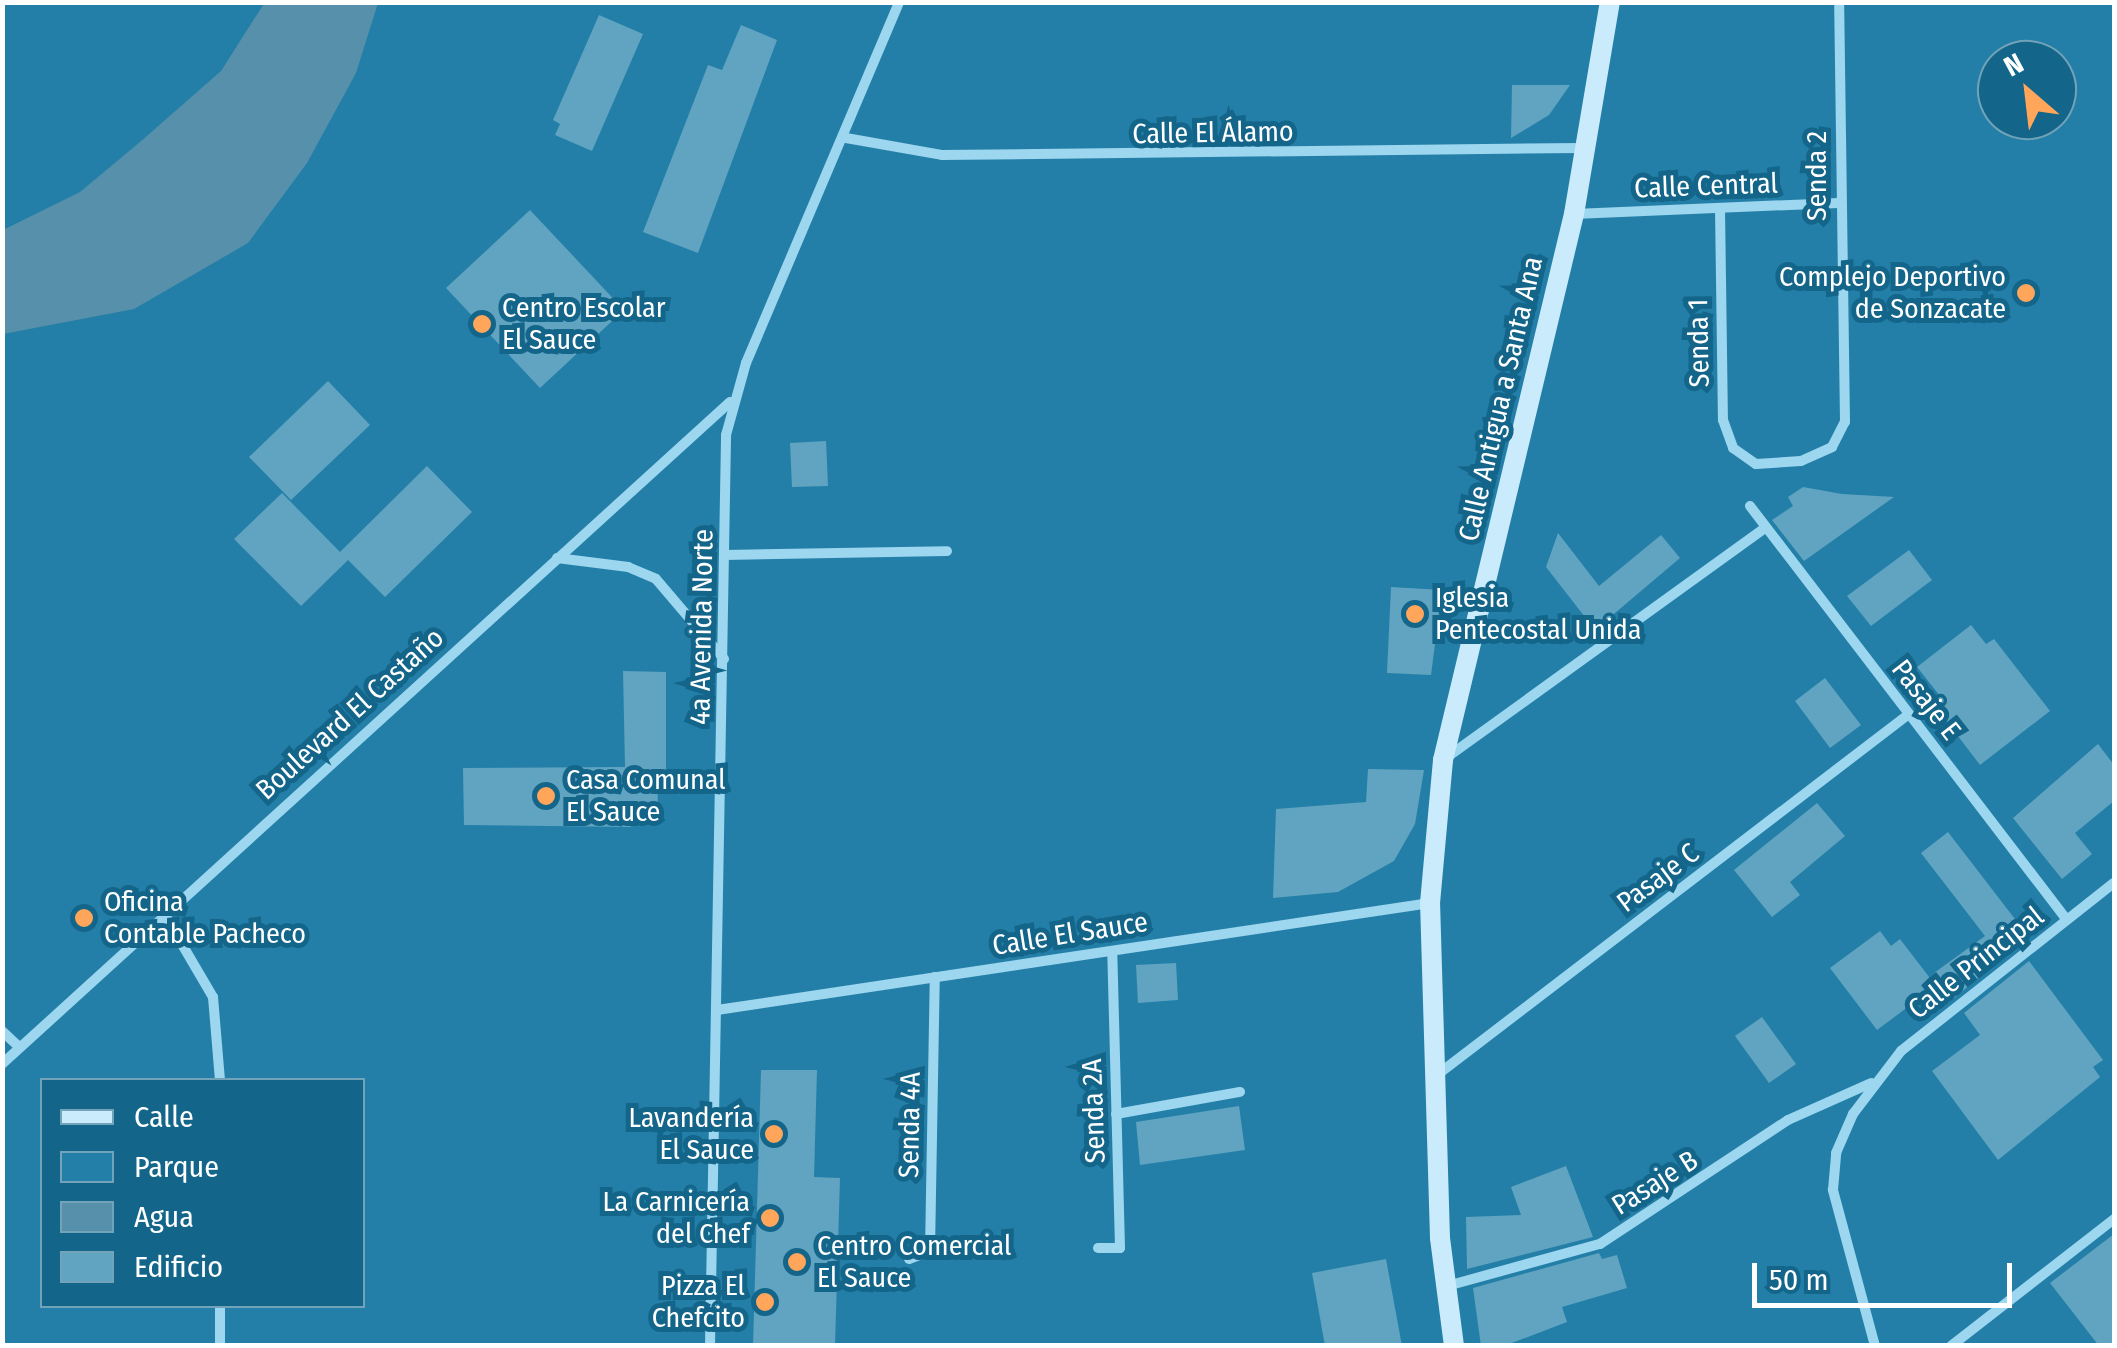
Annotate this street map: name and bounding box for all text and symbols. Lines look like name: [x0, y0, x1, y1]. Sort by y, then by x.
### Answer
north arrow: [1977, 40, 2077, 140]
text: N: [1998, 46, 2029, 83]
street label: Calle El Álamo: [1132, 115, 1294, 151]
street label: Senda 2: [1800, 131, 1834, 221]
street label: Calle Central: [1634, 167, 1778, 205]
street label: Calle Antigua a Santa Ana: [1452, 253, 1550, 545]
place label: Complejo Deportivo de Sonzacate: [1779, 260, 2006, 326]
marker: Complejo Deportivo de Sonzacate: [2015, 282, 2037, 304]
place label: Centro Escolar El Sauce: [502, 291, 666, 357]
street label: Senda 1: [1681, 298, 1717, 388]
marker: Centro Escolar El Sauce: [471, 313, 493, 335]
street label: 4a Avenida Norte: [683, 529, 721, 725]
place label: Iglesia Pentecostal Unida: [1435, 581, 1641, 647]
marker: Iglesia Pentecostal Unida: [1404, 603, 1426, 625]
street label: Boulevard El Castaño: [249, 621, 451, 807]
street label: Pasaje E: [1884, 653, 1968, 747]
place label: Casa Comunal El Sauce: [566, 763, 726, 829]
marker: Casa Comunal El Sauce: [535, 785, 557, 807]
street label: Pasaje C: [1611, 836, 1705, 920]
place label: Oficina Contable Pacheco: [104, 885, 306, 951]
street label: Calle Principal: [1902, 900, 2050, 1026]
street label: Calle El Sauce: [990, 905, 1150, 963]
marker: Oficina Contable Pacheco: [73, 907, 95, 929]
street label: Senda 2A: [1075, 1058, 1113, 1164]
street label: Senda 4A: [892, 1072, 928, 1178]
legend: [40, 1078, 365, 1308]
text: Calle: [134, 1099, 194, 1135]
place label: Lavandería El Sauce: [629, 1101, 754, 1167]
marker: Lavandería El Sauce: [763, 1123, 785, 1145]
street label: Pasaje B: [1606, 1144, 1704, 1222]
text: Parque: [134, 1149, 219, 1185]
place label: La Carnicería del Chef: [602, 1185, 750, 1251]
text: Agua: [134, 1199, 194, 1235]
marker: La Carnicería del Chef: [759, 1207, 781, 1229]
place label: Centro Comercial El Sauce: [817, 1229, 1011, 1295]
scale bar: [1757, 1243, 2017, 1305]
text: Edificio: [134, 1249, 223, 1285]
marker: Centro Comercial El Sauce: [786, 1251, 808, 1273]
text: 50 m: [1769, 1262, 1829, 1298]
place label: Pizza El Chefcito: [652, 1269, 745, 1335]
marker: Pizza El Chefcito: [754, 1291, 776, 1313]

